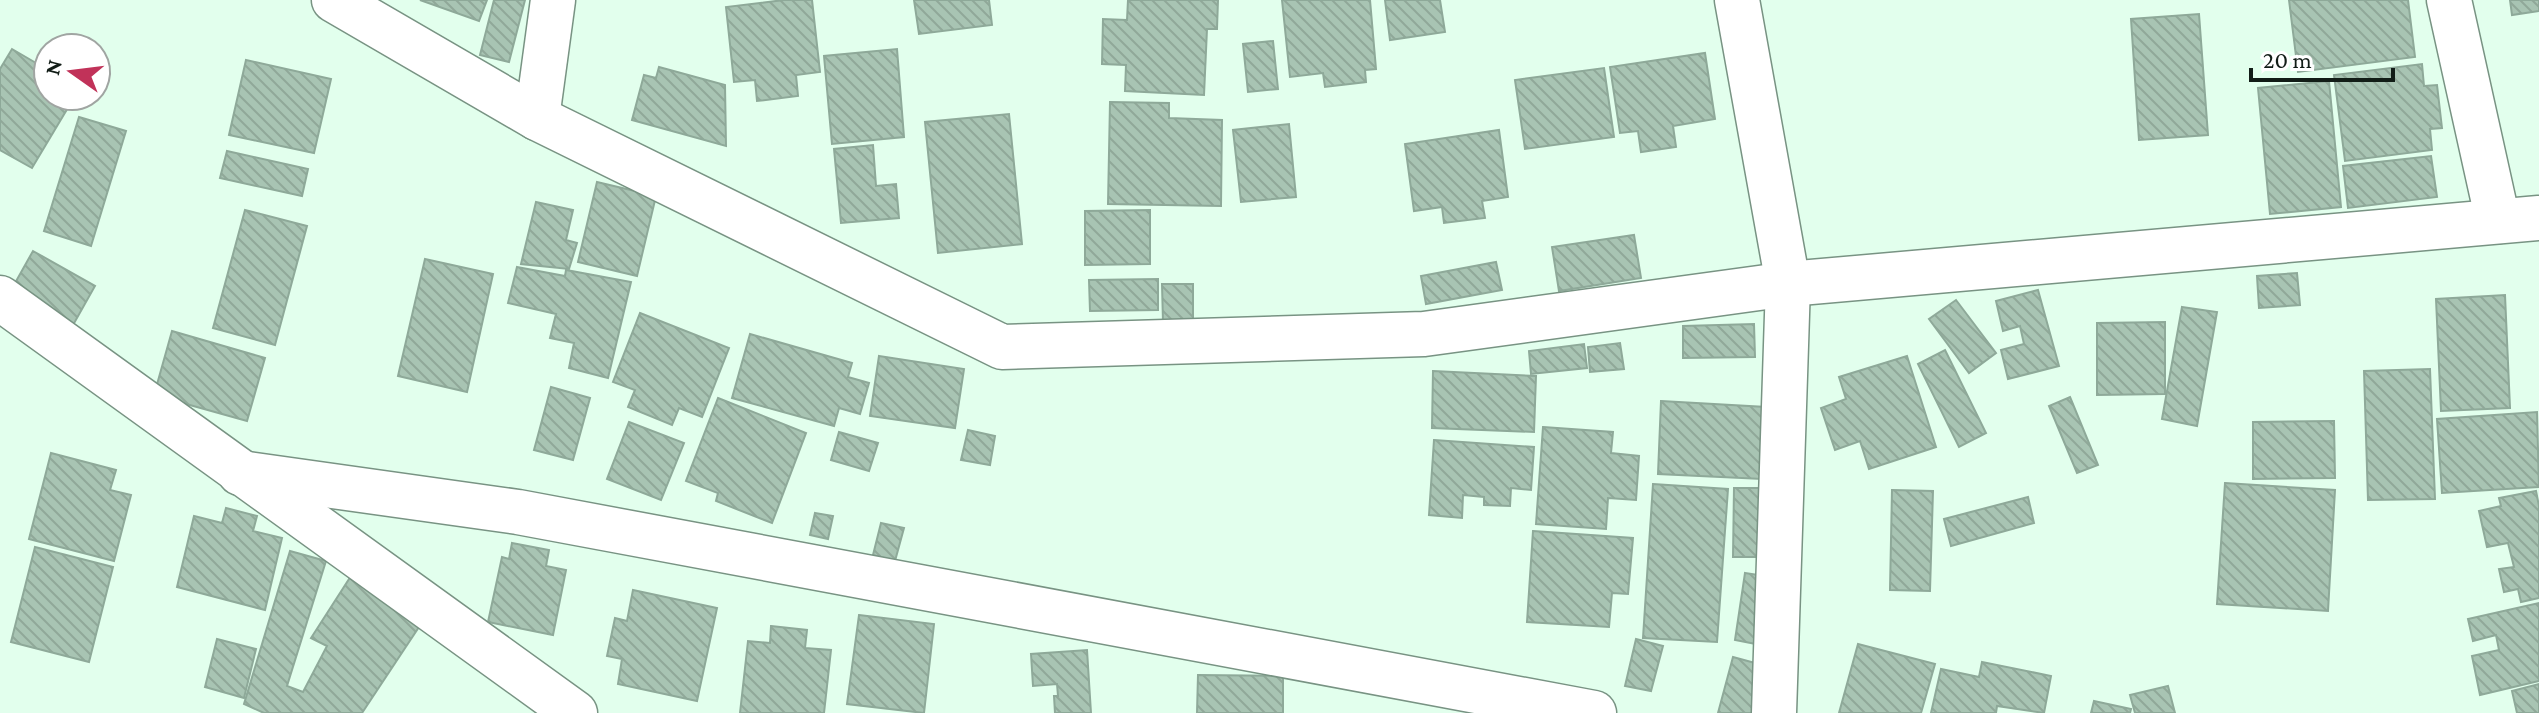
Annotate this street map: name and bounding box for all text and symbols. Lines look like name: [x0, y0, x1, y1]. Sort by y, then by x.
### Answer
north arrow: [32, 32, 112, 112]
scale bar: [2251, 32, 2393, 82]
text: 20 m: [2263, 46, 2312, 73]
text: N: [39, 57, 67, 78]

